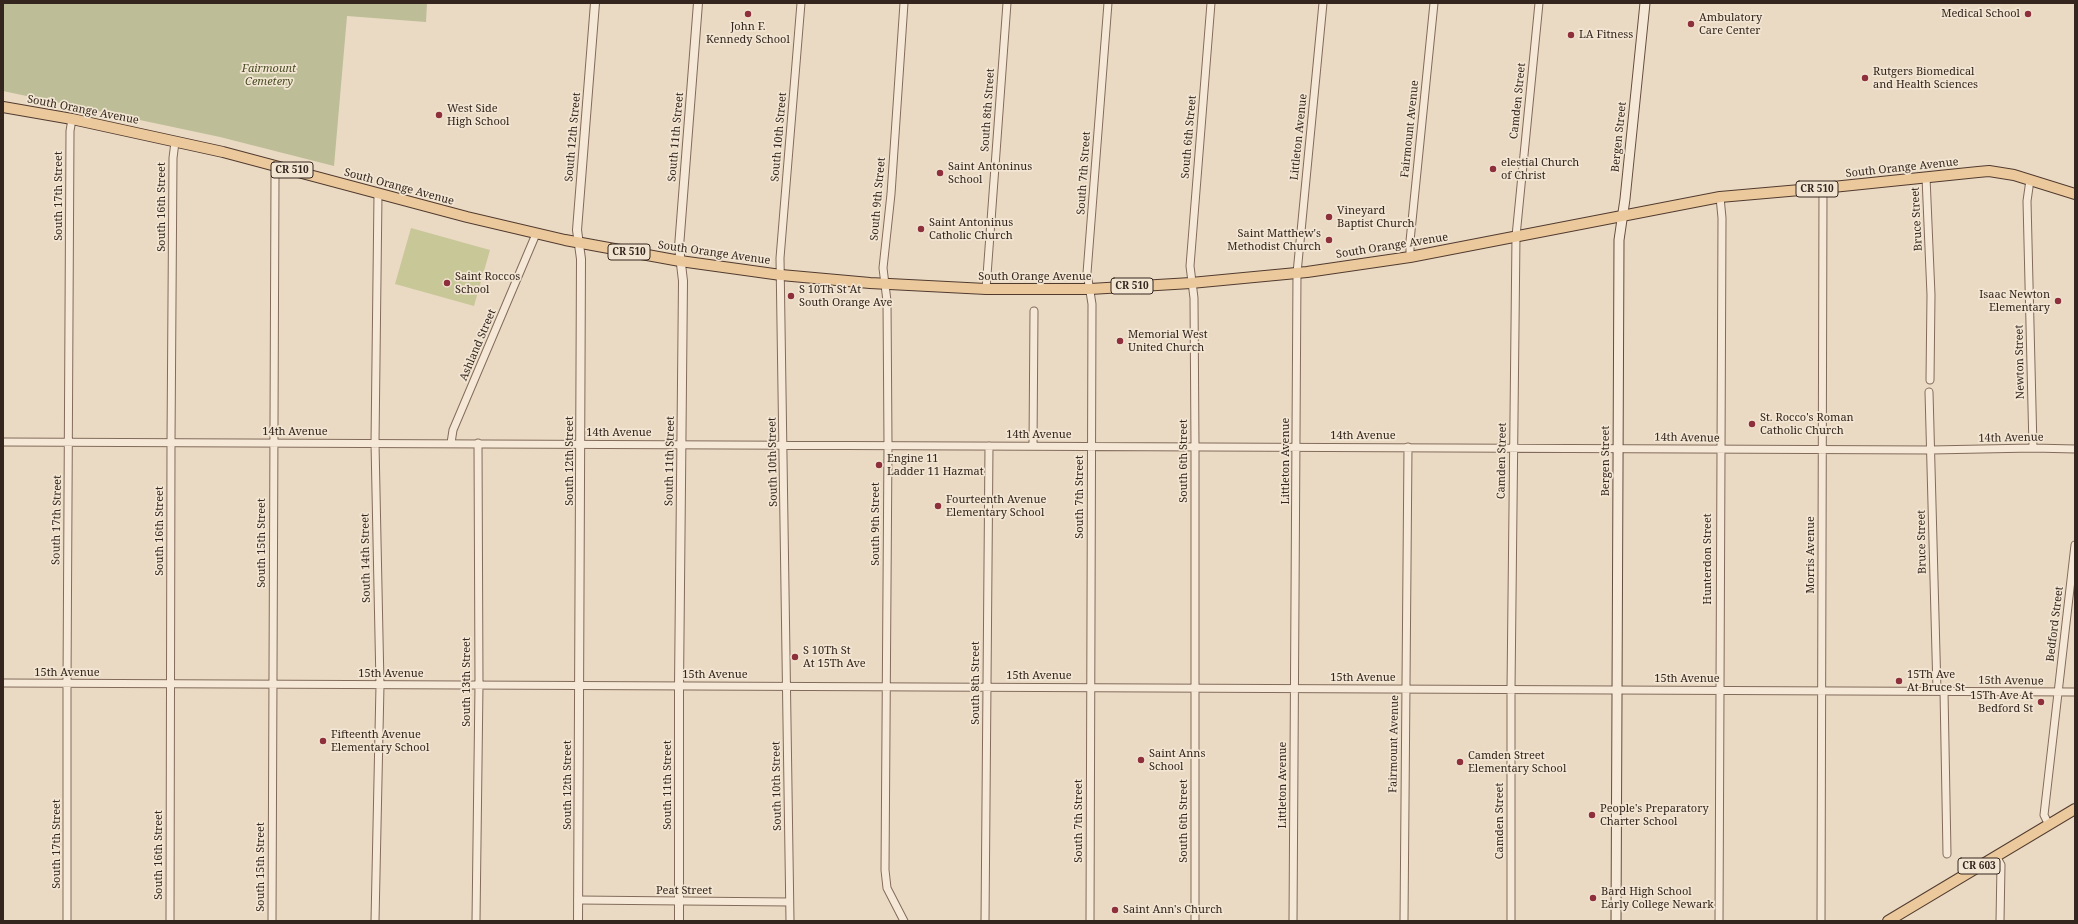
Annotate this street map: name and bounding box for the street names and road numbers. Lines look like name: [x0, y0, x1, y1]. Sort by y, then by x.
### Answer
street label: Camden Street: [1507, 62, 1529, 140]
street label: South 8th Street: [979, 68, 997, 152]
street label: Fairmount Avenue: [1398, 80, 1422, 178]
street label: South 12th Street: [563, 92, 583, 182]
street label: South 11th Street: [666, 92, 686, 182]
street label: South 10th Street: [769, 92, 789, 182]
street label: South Orange Avenue: [26, 93, 140, 127]
street label: Littleton Avenue: [1288, 93, 1310, 181]
street label: South 6th Street: [1179, 95, 1199, 179]
street label: Bergen Street: [1609, 101, 1629, 173]
street label: South 7th Street: [1075, 131, 1093, 215]
street label: South 17th Street: [52, 151, 66, 241]
street label: South Orange Avenue: [1845, 156, 1959, 180]
street label: South 9th Street: [868, 157, 888, 241]
street label: South 16th Street: [155, 162, 169, 252]
road number: CR 510: [271, 162, 313, 178]
street label: South Orange Avenue: [343, 166, 455, 208]
road number: CR 510: [1796, 181, 1838, 197]
street label: Bruce Street: [1909, 187, 1925, 251]
street label: South Orange Avenue: [1335, 231, 1449, 261]
street label: South Orange Avenue: [657, 239, 771, 267]
road number: CR 510: [608, 244, 650, 260]
street label: South Orange Avenue: [978, 270, 1092, 284]
road number: CR 510: [1111, 278, 1153, 294]
street label: Ashland Street: [457, 307, 499, 383]
street label: Newton Street: [2013, 325, 2027, 399]
street label: South 12th Street: [563, 416, 577, 506]
street label: South 11th Street: [663, 416, 677, 506]
street label: South 10th Street: [766, 417, 780, 507]
street label: Littleton Avenue: [1279, 418, 1293, 504]
street label: South 6th Street: [1177, 419, 1191, 503]
street label: Camden Street: [1495, 423, 1509, 499]
street label: 14th Avenue: [262, 425, 328, 439]
street label: 14th Avenue: [586, 426, 652, 440]
street label: Bergen Street: [1599, 426, 1613, 496]
street label: 14th Avenue: [1006, 428, 1072, 442]
street label: 14th Avenue: [1330, 429, 1396, 443]
street label: 14th Avenue: [1654, 431, 1720, 445]
street label: 14th Avenue: [1978, 431, 2044, 445]
street label: South 7th Street: [1073, 455, 1087, 539]
street label: South 17th Street: [50, 475, 64, 565]
street label: South 9th Street: [869, 482, 883, 566]
street label: South 16th Street: [153, 486, 167, 576]
street label: South 15th Street: [255, 498, 269, 588]
street label: Bruce Street: [1915, 510, 1929, 574]
street label: South 14th Street: [359, 513, 373, 603]
street label: Hunterdon Street: [1701, 513, 1715, 605]
street label: Morris Avenue: [1804, 516, 1818, 594]
street label: Bedford Street: [2044, 586, 2066, 662]
street label: South 13th Street: [460, 637, 474, 727]
street label: South 8th Street: [969, 641, 983, 725]
street label: 15th Avenue: [34, 666, 100, 680]
street label: 15th Avenue: [358, 667, 424, 681]
street label: 15th Avenue: [682, 668, 748, 682]
street label: 15th Avenue: [1006, 669, 1072, 683]
street label: 15th Avenue: [1330, 671, 1396, 685]
street label: 15th Avenue: [1654, 672, 1720, 686]
street label: 15th Avenue: [1978, 674, 2044, 688]
street label: Fairmount Avenue: [1387, 695, 1401, 793]
street label: South 12th Street: [561, 740, 575, 830]
street label: South 11th Street: [661, 740, 675, 830]
street label: South 10th Street: [770, 741, 784, 831]
street label: Littleton Avenue: [1276, 742, 1290, 828]
street label: South 7th Street: [1072, 779, 1086, 863]
street label: South 6th Street: [1177, 779, 1191, 863]
street label: Camden Street: [1493, 783, 1507, 859]
street label: South 17th Street: [50, 799, 64, 889]
street label: South 16th Street: [152, 810, 166, 900]
street label: South 15th Street: [254, 822, 268, 912]
road number: CR 603: [1958, 858, 2000, 874]
street label: Peat Street: [656, 884, 712, 898]

